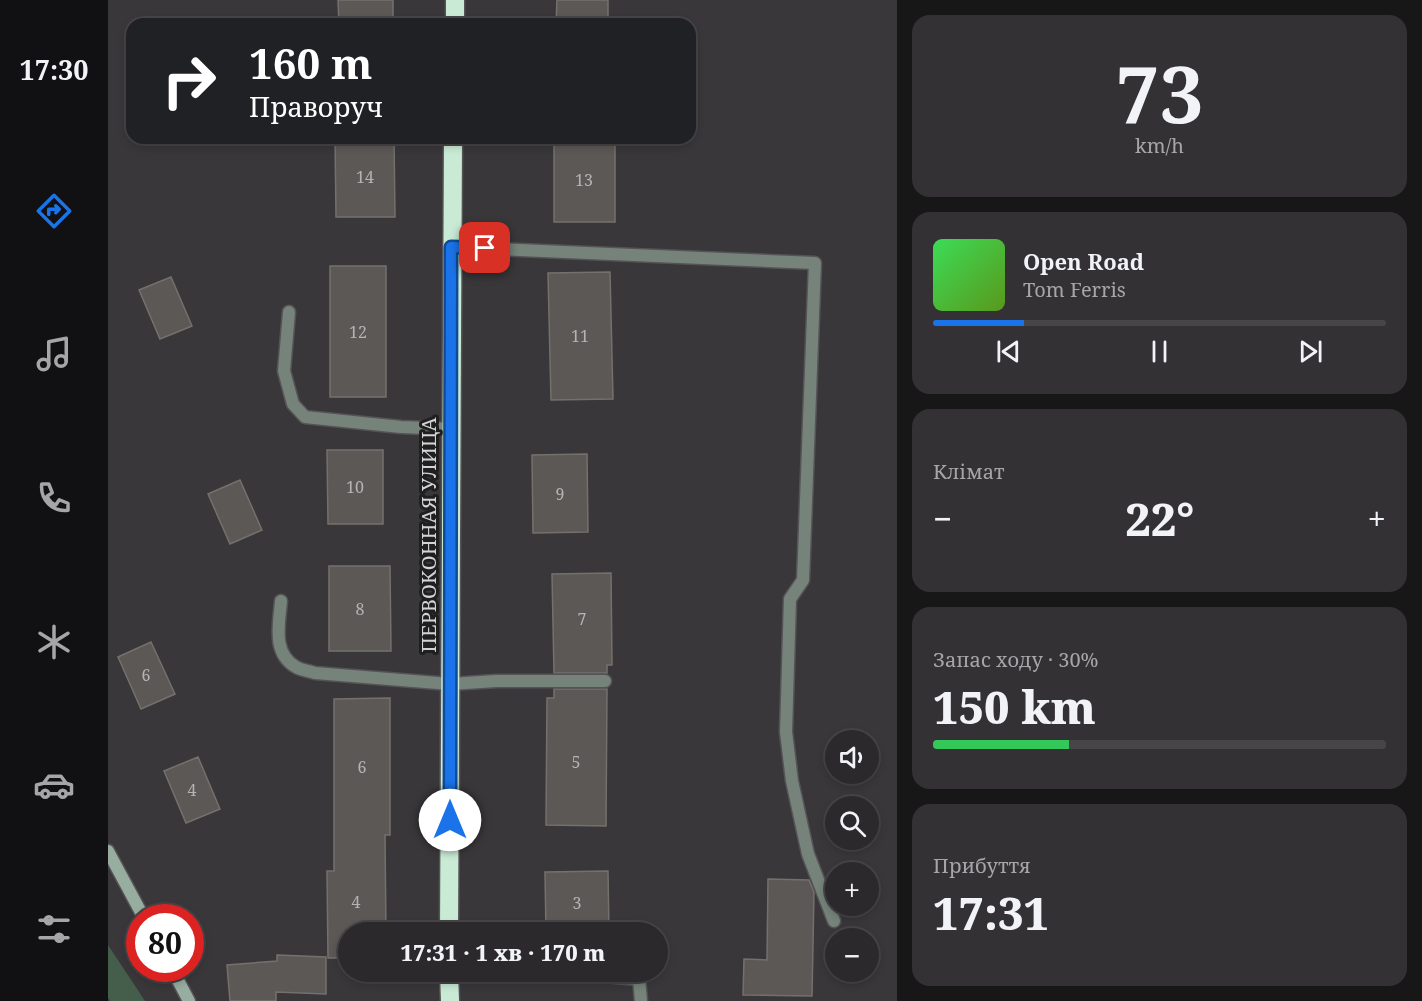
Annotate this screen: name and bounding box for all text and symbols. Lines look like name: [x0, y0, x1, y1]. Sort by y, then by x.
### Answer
text: 160 m: [249, 34, 373, 91]
text: 73: [1115, 40, 1204, 146]
icon: right: [150, 42, 228, 120]
text: 17:30: [19, 51, 89, 88]
text: Праворуч: [249, 88, 383, 125]
text: km/h: [1135, 132, 1184, 159]
house number: 14: [356, 166, 374, 188]
house number: 13: [575, 169, 593, 191]
icon: directions: [33, 190, 75, 232]
pin: [459, 222, 510, 273]
icon: arrive: [468, 231, 501, 264]
text: Open Road: [1023, 246, 1144, 276]
text: Tom Ferris: [1023, 276, 1126, 303]
house number: 12: [349, 321, 367, 343]
house number: 11: [571, 325, 589, 347]
icon: music: [33, 333, 75, 375]
icon: previous: [992, 335, 1025, 368]
icon: pause: [1143, 335, 1176, 368]
icon: next: [1294, 335, 1327, 368]
street label: ПЕРВОКОННАЯ УЛИЦА: [415, 416, 442, 653]
text: Клімат: [933, 458, 1005, 485]
house number: 10: [346, 476, 364, 498]
icon: phone: [33, 477, 75, 519]
house number: 9: [556, 483, 564, 505]
text: 22°: [1125, 488, 1194, 549]
text: −: [933, 496, 952, 541]
text: +: [1368, 496, 1386, 541]
house number: 8: [356, 598, 365, 620]
house number: 7: [578, 608, 587, 630]
icon: climate: [33, 621, 75, 663]
text: Запас ходу · 30%: [933, 646, 1098, 673]
house number: 6: [142, 664, 151, 686]
text: 150 km: [933, 676, 1096, 737]
map controls: [825, 730, 879, 982]
button: sound: [825, 730, 879, 784]
house number: 5: [572, 751, 580, 773]
house number: 6: [358, 756, 367, 778]
icon: car: [33, 764, 75, 806]
house number: 4: [188, 779, 197, 801]
position arrow: [418, 788, 482, 852]
button: search: [825, 796, 879, 850]
text: Прибуття: [933, 852, 1031, 879]
button: +: [825, 862, 879, 916]
text: 17:31: [933, 882, 1049, 943]
house number: 4: [352, 891, 361, 913]
house number: 3: [573, 892, 582, 914]
speed limit sign: 80: [126, 904, 204, 982]
icon: filters: [33, 908, 75, 950]
button: −: [825, 928, 879, 982]
text: 17:31 · 1 хв · 170 m: [401, 937, 605, 967]

